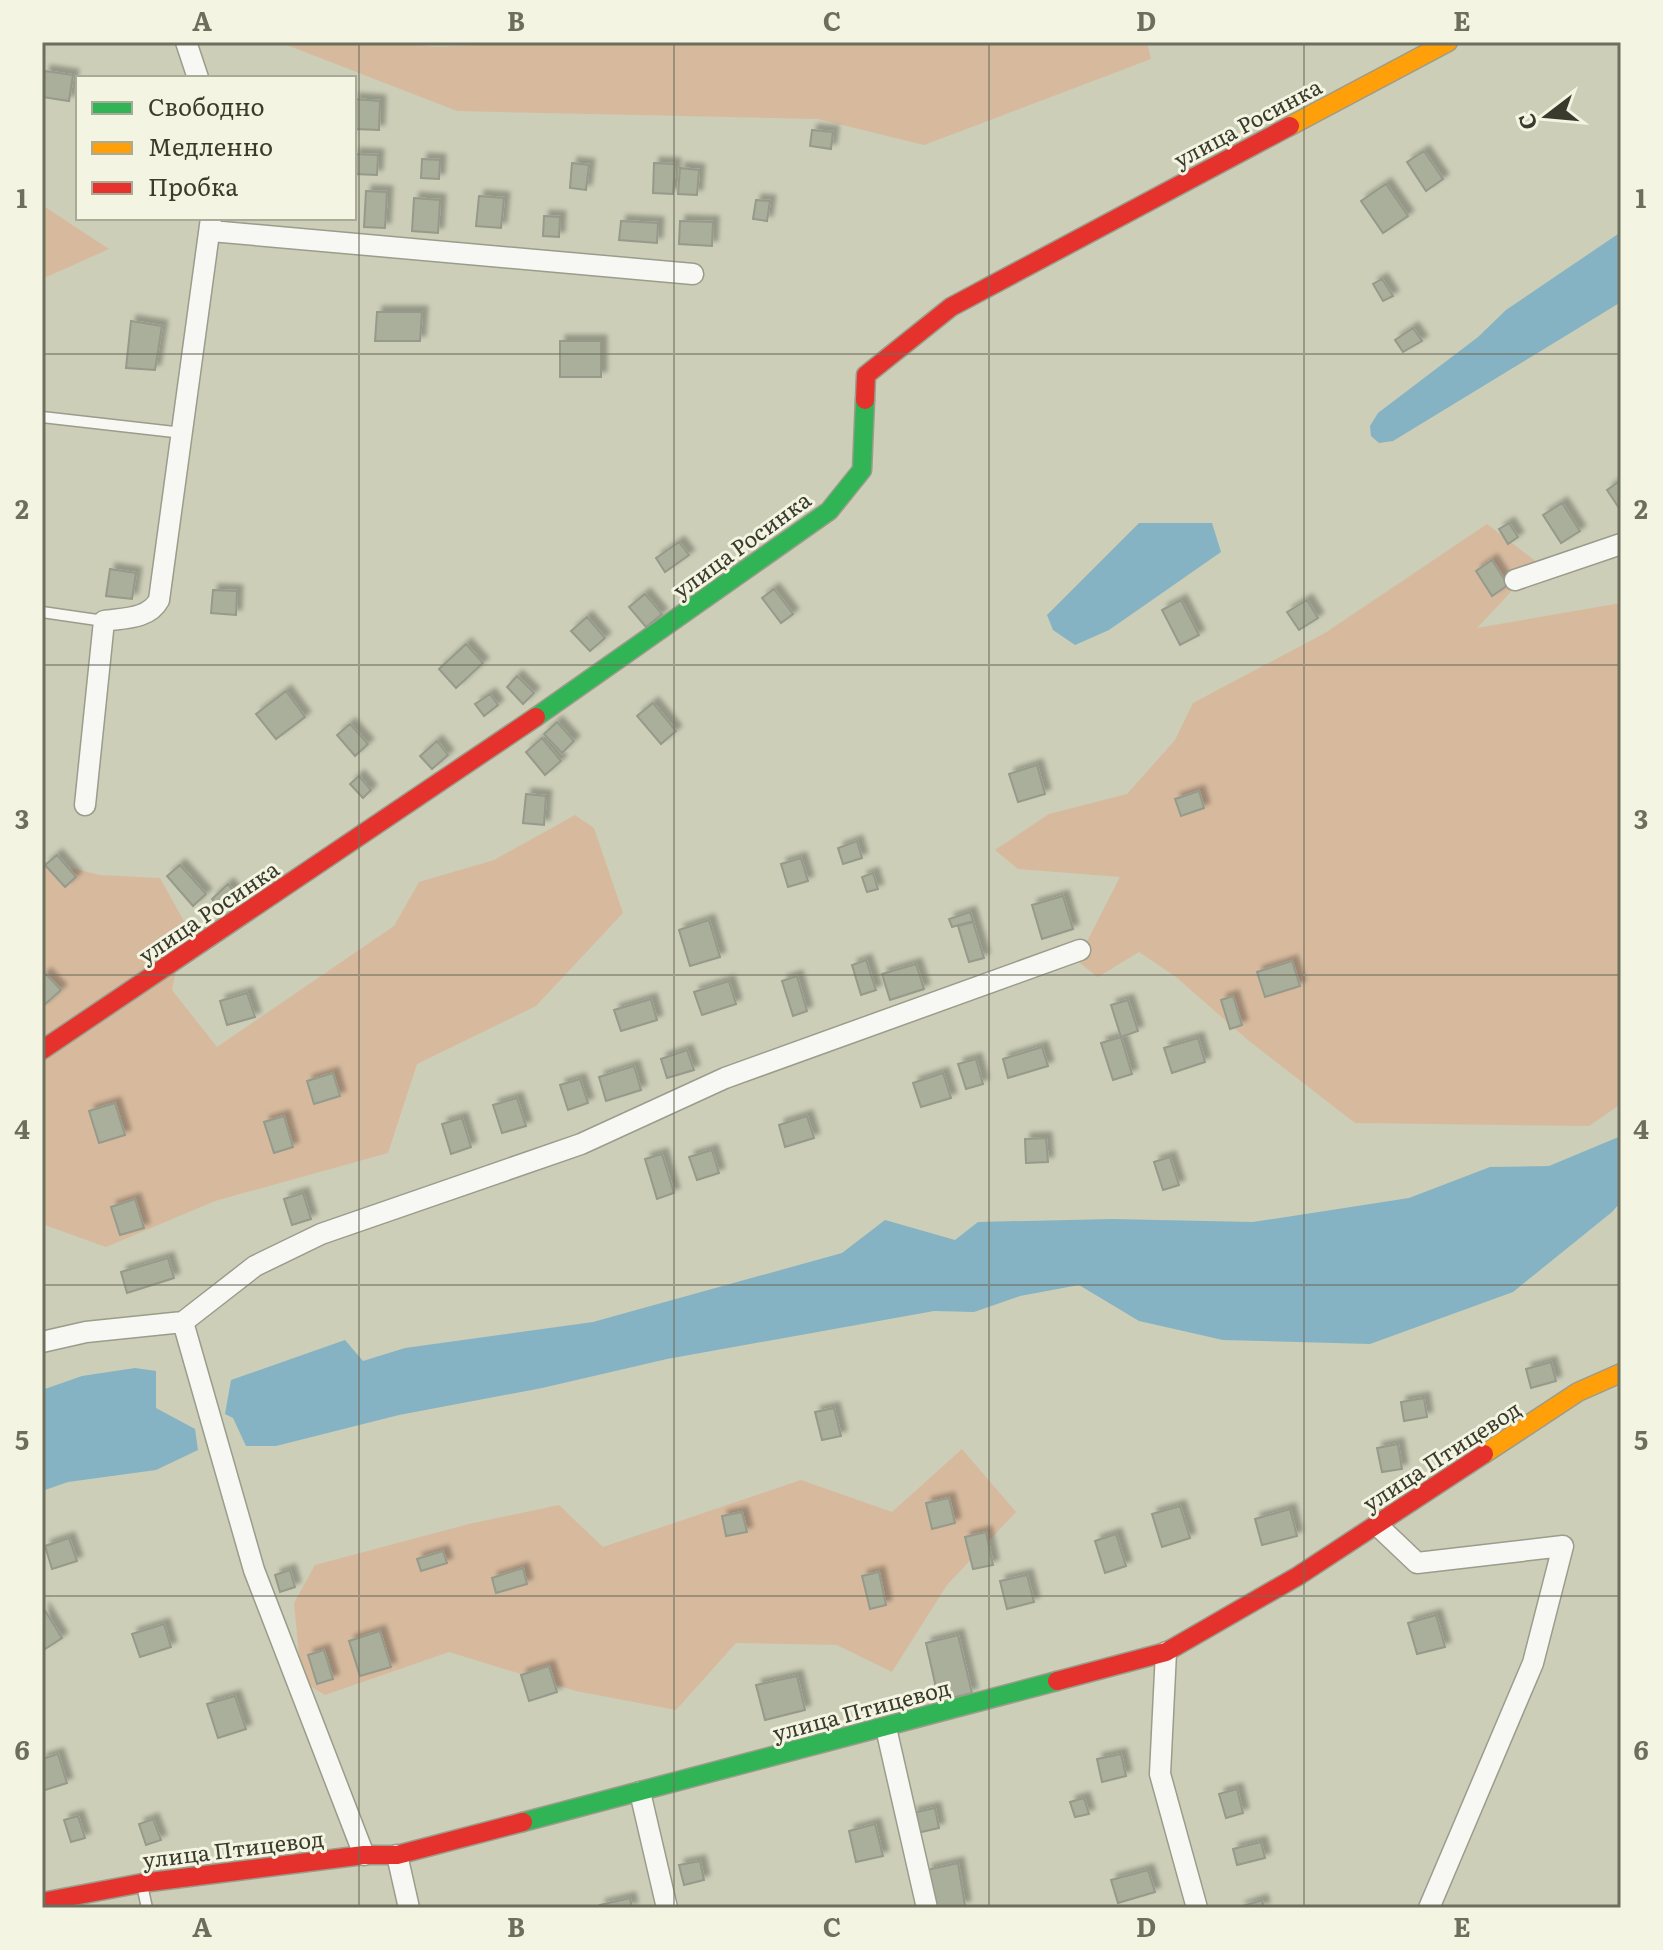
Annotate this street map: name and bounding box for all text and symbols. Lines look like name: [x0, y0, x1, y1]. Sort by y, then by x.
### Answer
text: A: [192, 0, 212, 39]
text: B: [507, 0, 525, 39]
text: C: [823, 0, 841, 39]
text: D: [1136, 0, 1156, 39]
text: E: [1453, 0, 1471, 39]
street label: улица Росинка: [1167, 69, 1327, 175]
legend: [76, 76, 356, 220]
north arrow: [1507, 76, 1587, 156]
text: Свободно: [148, 88, 265, 123]
text: С: [1508, 110, 1544, 134]
text: Медленно: [148, 128, 273, 163]
text: Пробка: [148, 168, 238, 203]
text: 1: [17, 177, 28, 216]
text: 1: [1636, 177, 1647, 216]
street label: улица Росинка: [665, 482, 817, 605]
text: 2: [15, 488, 29, 527]
text: 2: [1634, 488, 1648, 527]
text: 3: [15, 798, 29, 837]
text: 3: [1634, 798, 1648, 837]
street label: улица Росинка: [131, 851, 285, 970]
text: 4: [14, 1108, 30, 1147]
text: 4: [1633, 1108, 1649, 1147]
street label: улица Птицевод: [1355, 1391, 1527, 1519]
text: 5: [15, 1419, 29, 1458]
text: 5: [1634, 1419, 1648, 1458]
street label: улица Птицевод: [768, 1669, 954, 1749]
text: 6: [14, 1729, 30, 1768]
text: 6: [1633, 1729, 1649, 1768]
street label: улица Птицевод: [140, 1820, 326, 1876]
text: A: [192, 1906, 212, 1945]
text: B: [507, 1906, 525, 1945]
text: C: [823, 1906, 841, 1945]
text: D: [1136, 1906, 1156, 1945]
text: E: [1453, 1906, 1471, 1945]

